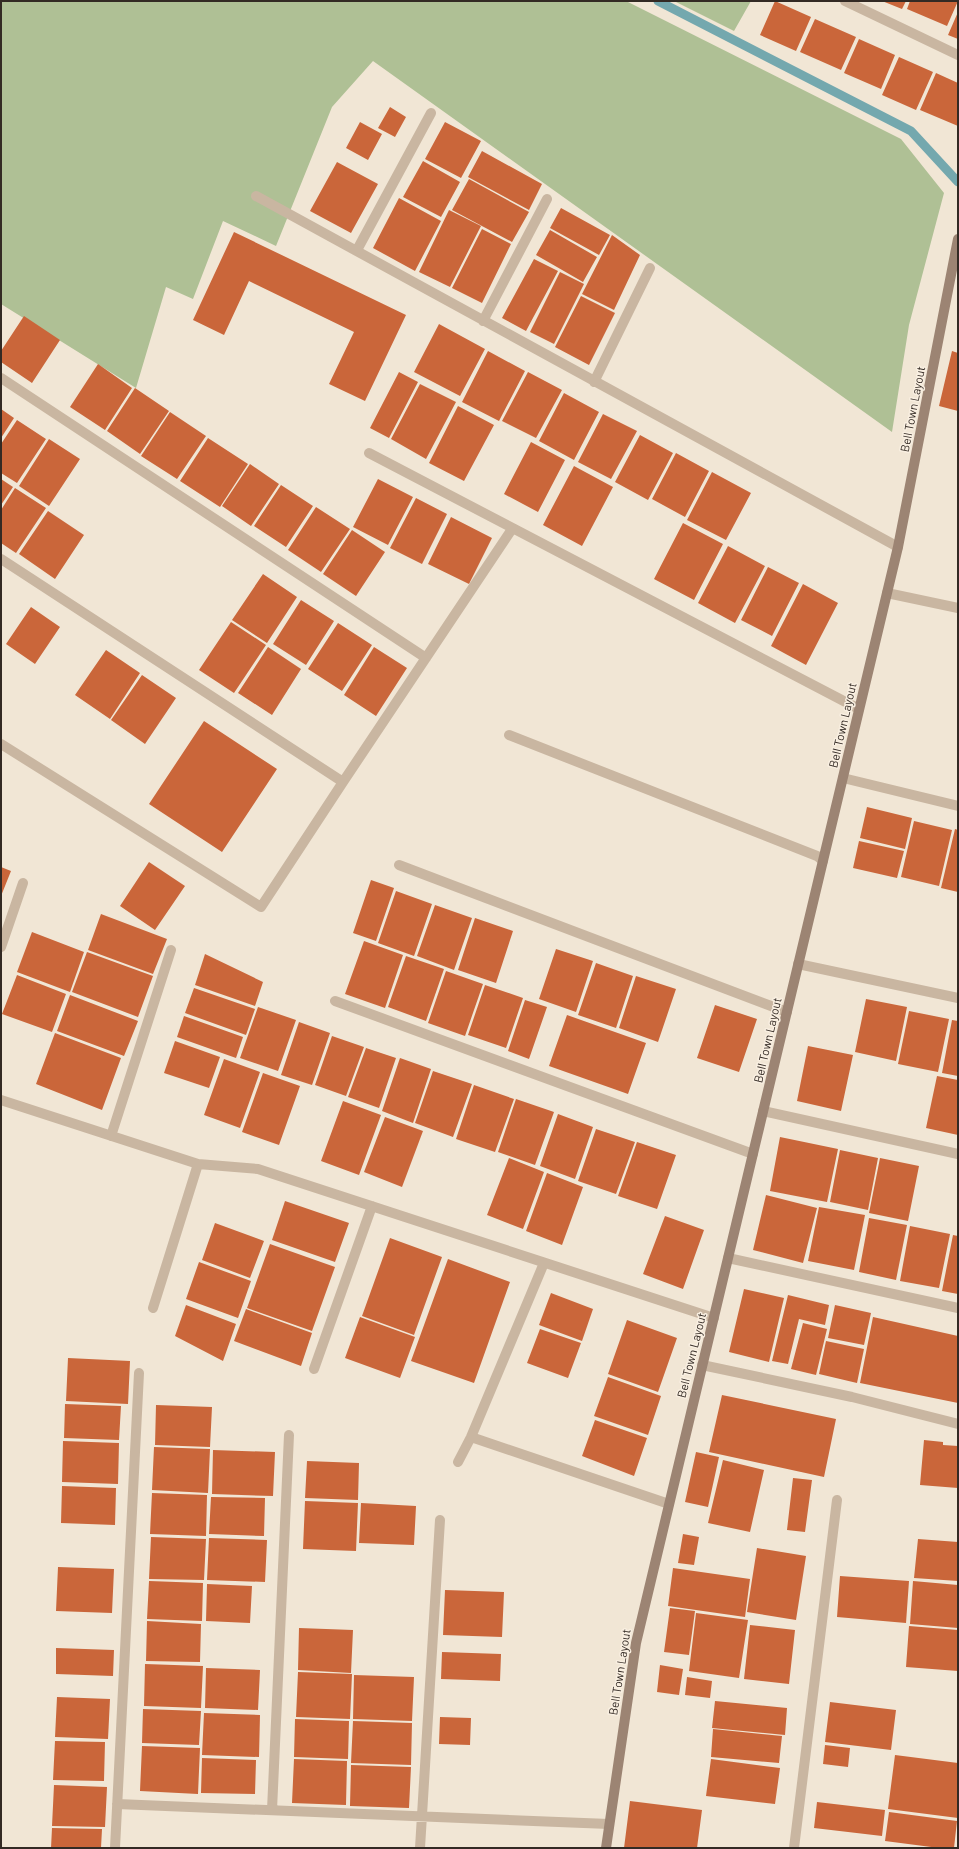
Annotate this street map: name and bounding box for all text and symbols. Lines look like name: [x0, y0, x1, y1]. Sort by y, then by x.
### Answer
street label: Bell Town Layout: [897, 365, 927, 453]
street label: Bell Town Layout: [825, 681, 859, 769]
street label: Bell Town Layout: [750, 996, 784, 1084]
street label: Bell Town Layout: [674, 1311, 708, 1399]
street label: Bell Town Layout: [605, 1628, 633, 1716]

